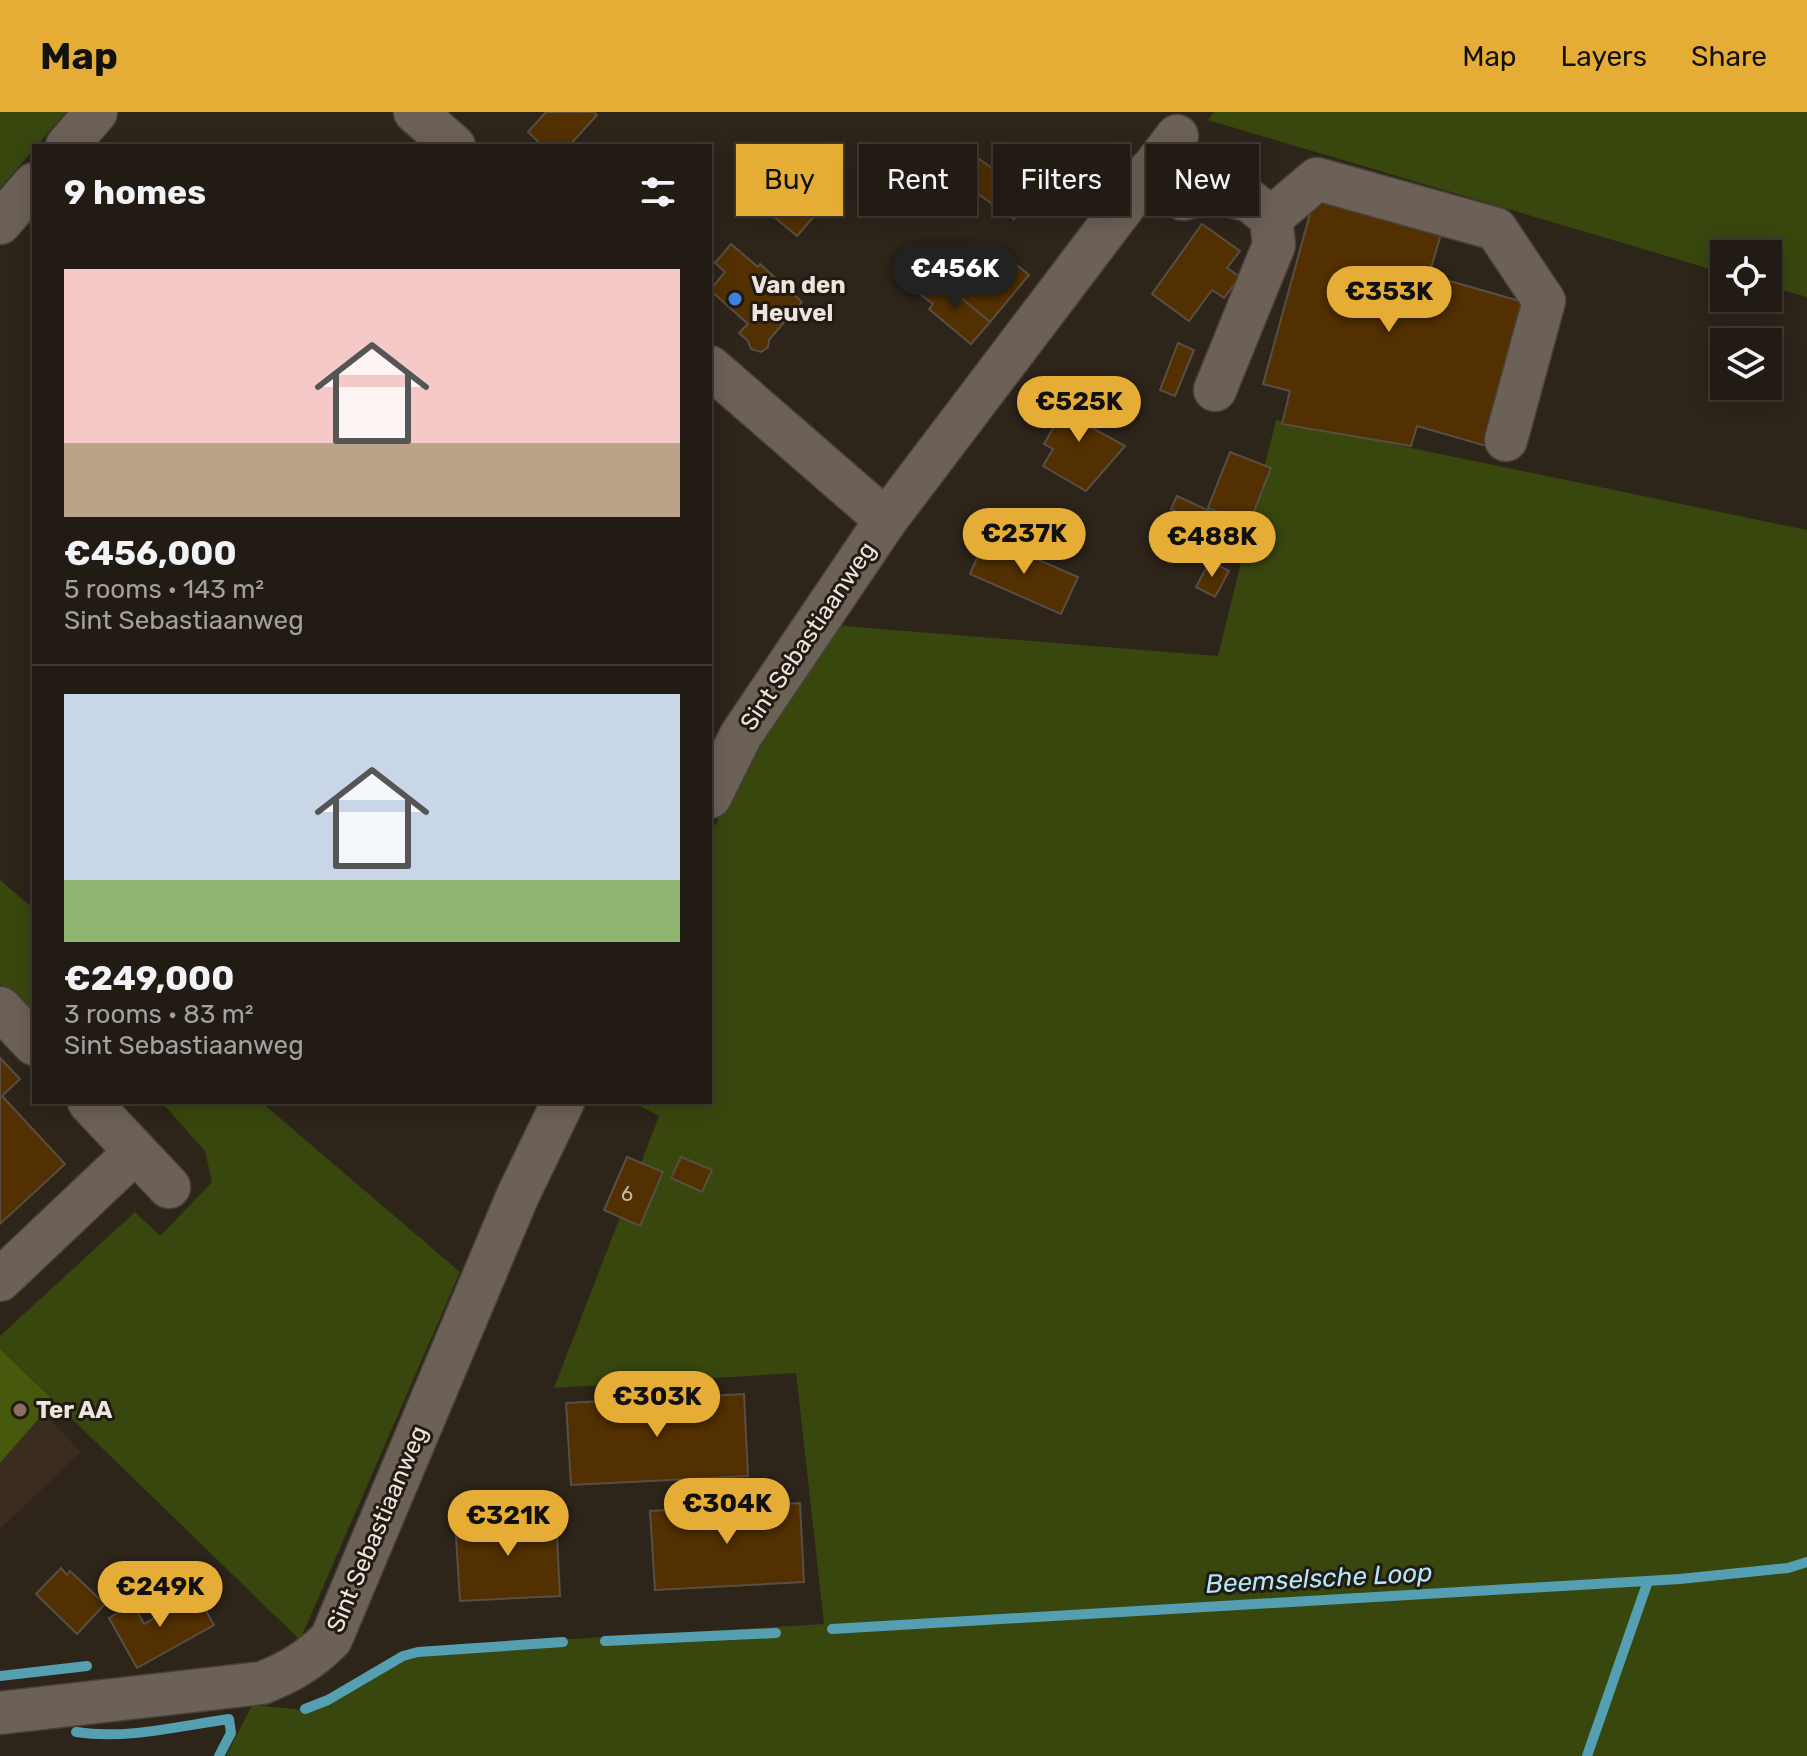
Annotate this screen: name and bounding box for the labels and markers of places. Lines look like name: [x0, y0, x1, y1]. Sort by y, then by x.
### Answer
pin: €456K: [899, 243, 1011, 311]
pin: €353K: [1333, 266, 1445, 334]
place label: Van den Heuvel: [751, 271, 846, 327]
marker: Van den Heuvel: [726, 290, 744, 308]
pin: €525K: [1023, 376, 1135, 444]
pin: €237K: [968, 508, 1080, 576]
pin: €488K: [1156, 511, 1268, 579]
pin: €303K: [601, 1371, 713, 1439]
place label: Ter AA: [36, 1396, 113, 1424]
marker: Ter AA: [11, 1401, 29, 1419]
pin: €304K: [671, 1478, 783, 1546]
pin: €321K: [452, 1490, 564, 1558]
pin: €249K: [104, 1561, 216, 1629]

